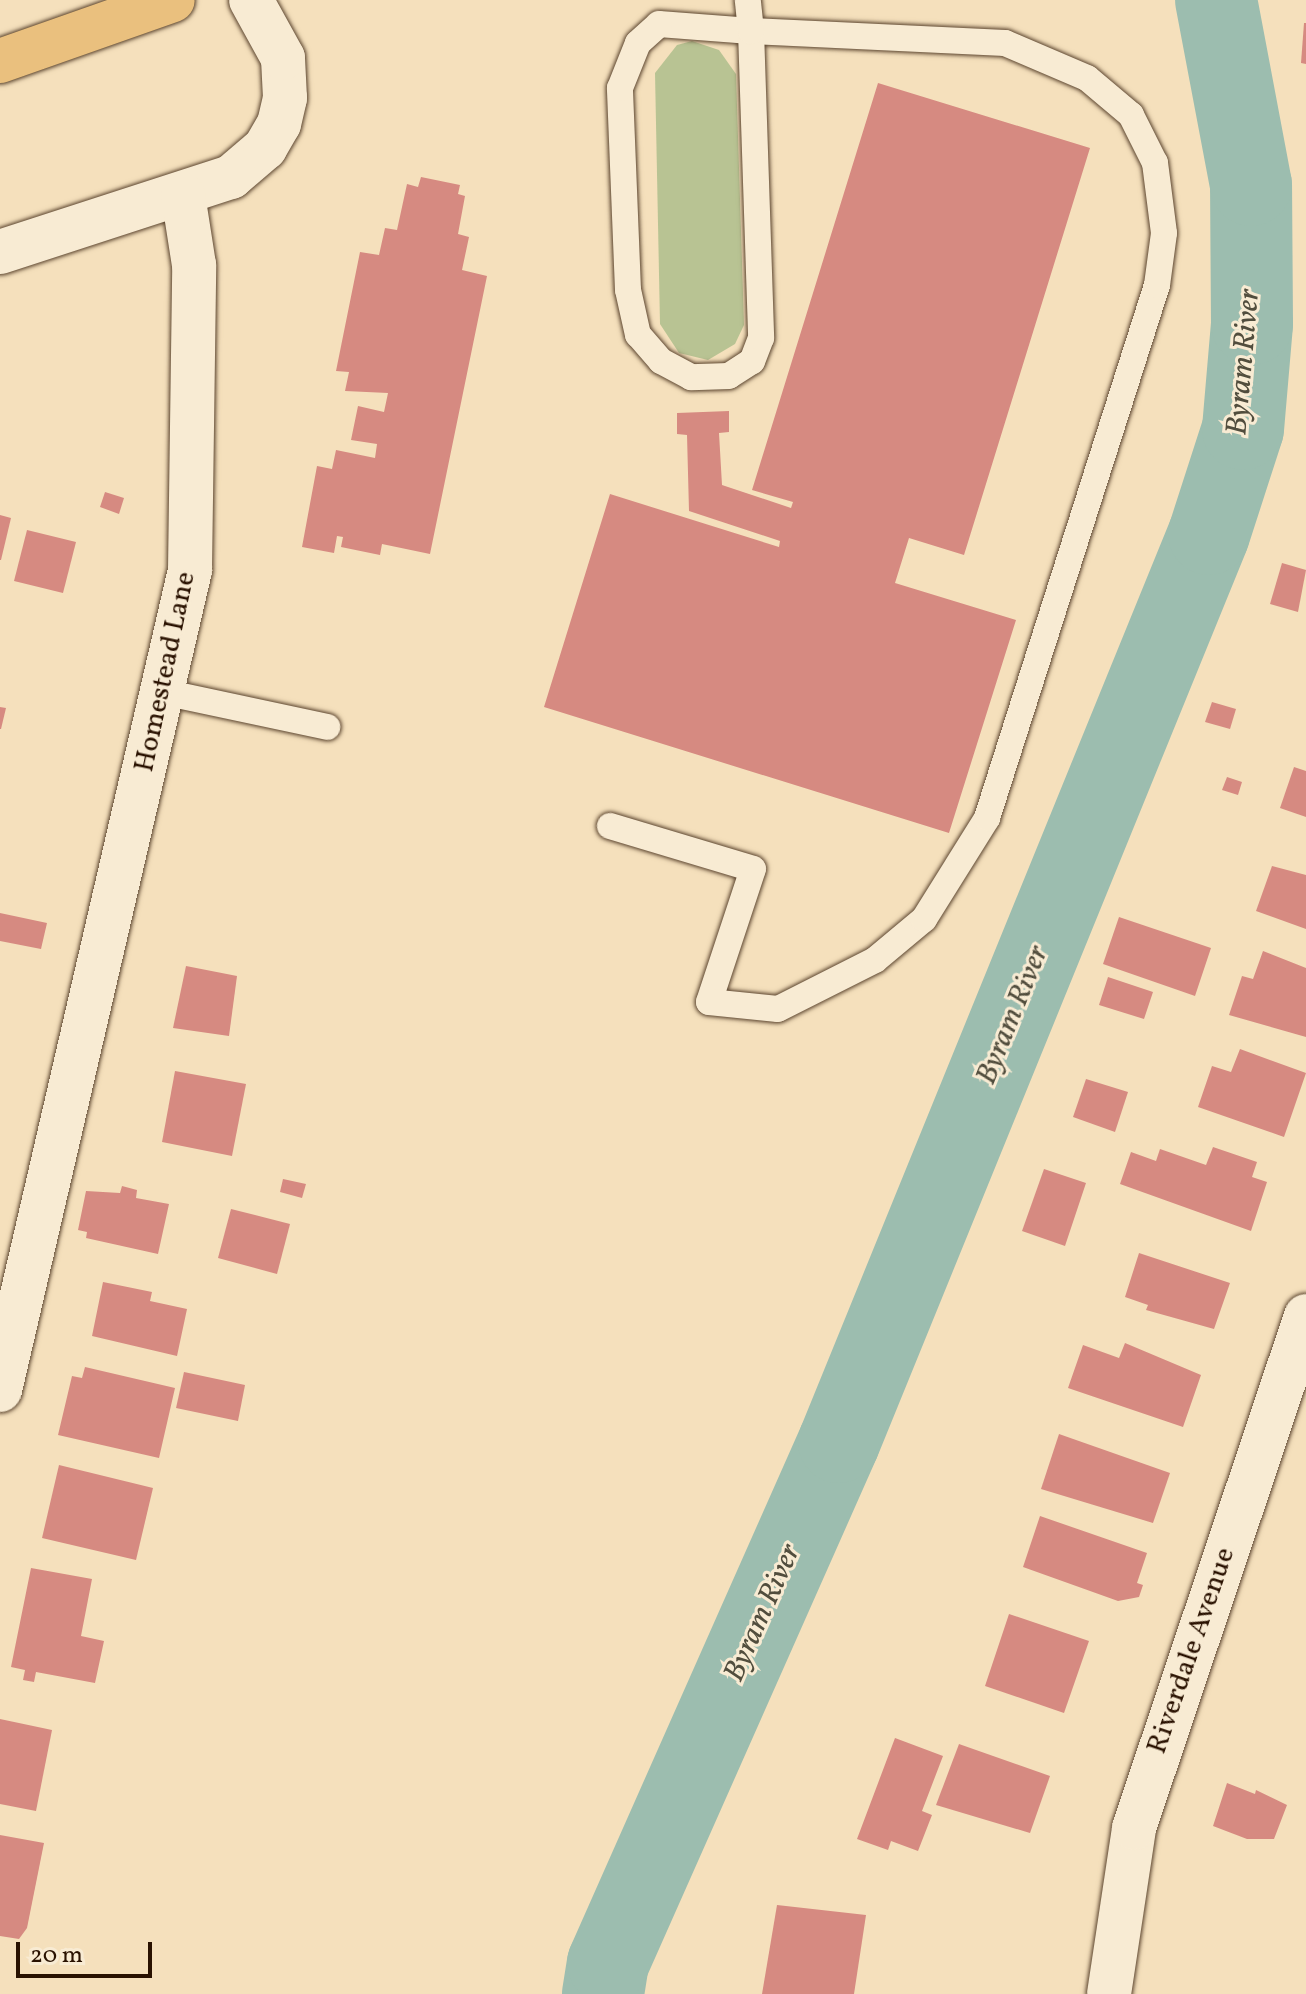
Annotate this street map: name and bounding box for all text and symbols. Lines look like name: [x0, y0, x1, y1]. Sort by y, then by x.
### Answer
water label: Byram River: [1220, 287, 1268, 437]
street label: Homestead Lane: [128, 569, 204, 775]
water label: Byram River: [969, 940, 1057, 1090]
water label: Byram River: [717, 1539, 809, 1687]
street label: Riverdale Avenue: [1141, 1544, 1243, 1758]
scale bar: [20, 1926, 156, 1976]
text: 20 m: [30, 1939, 83, 1973]

